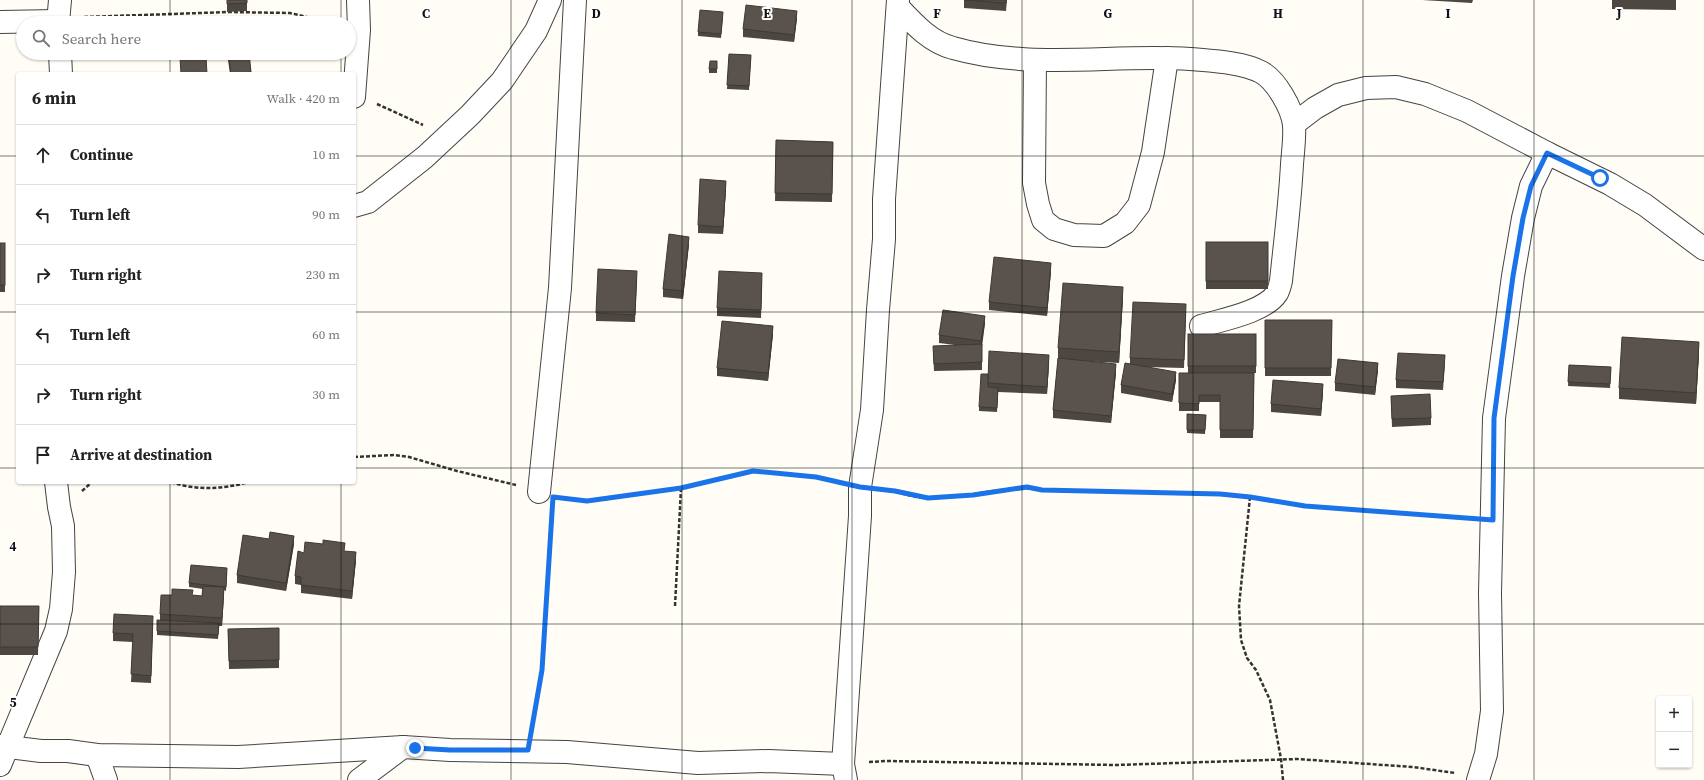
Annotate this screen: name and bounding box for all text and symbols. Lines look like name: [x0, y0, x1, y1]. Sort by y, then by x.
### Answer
text: C: [422, 5, 430, 22]
text: D: [591, 5, 601, 22]
text: E: [763, 5, 771, 22]
text: F: [933, 5, 941, 22]
text: G: [1104, 5, 1113, 22]
text: H: [1273, 5, 1283, 22]
text: I: [1445, 5, 1451, 22]
text: J: [1615, 5, 1622, 22]
search box: [16, 16, 356, 60]
icon: search: [30, 27, 52, 49]
text: Search here: [62, 28, 141, 49]
text: 6 min: [32, 86, 76, 110]
text: Walk · 420 m: [267, 90, 340, 107]
icon: ahead: [32, 144, 54, 166]
text: Continue: [70, 144, 133, 165]
text: 10 m: [312, 146, 340, 163]
route start: [1591, 169, 1609, 187]
icon: left: [32, 204, 54, 226]
text: Turn left: [70, 204, 130, 225]
text: 90 m: [312, 206, 340, 223]
icon: right: [32, 264, 54, 286]
text: Turn right: [70, 264, 142, 285]
text: 230 m: [306, 266, 340, 283]
icon: left: [32, 324, 54, 346]
text: Turn left: [70, 324, 130, 345]
text: 60 m: [312, 326, 340, 343]
icon: right: [32, 384, 54, 406]
text: Turn right: [70, 384, 142, 405]
text: 30 m: [312, 386, 340, 403]
icon: arrive: [32, 444, 54, 466]
text: Arrive at destination: [70, 444, 212, 465]
text: 4: [9, 538, 17, 555]
text: 5: [9, 694, 17, 711]
map controls: [1656, 696, 1692, 768]
button: +: [1656, 696, 1692, 732]
button: −: [1656, 732, 1692, 768]
route end: [406, 739, 424, 757]

